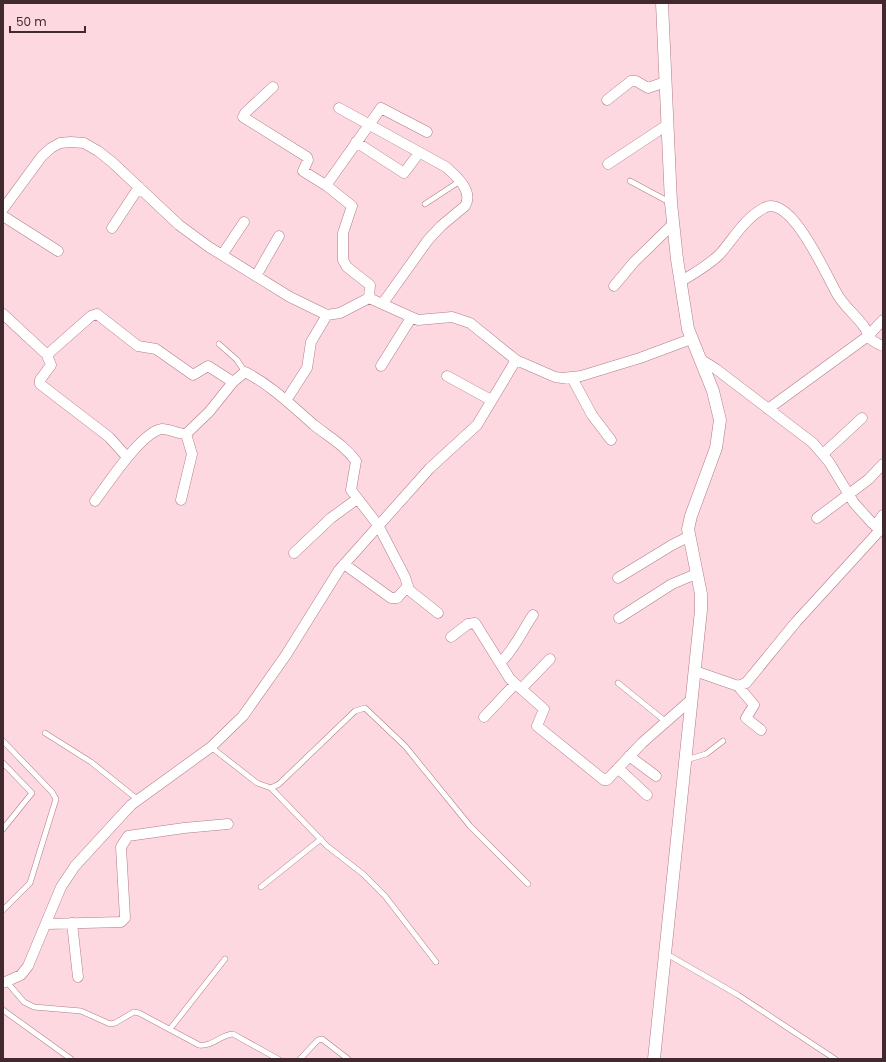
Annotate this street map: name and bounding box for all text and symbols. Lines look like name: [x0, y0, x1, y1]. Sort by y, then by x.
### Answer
scale bar: [10, 8, 85, 34]
text: 50 m: [16, 13, 47, 30]

